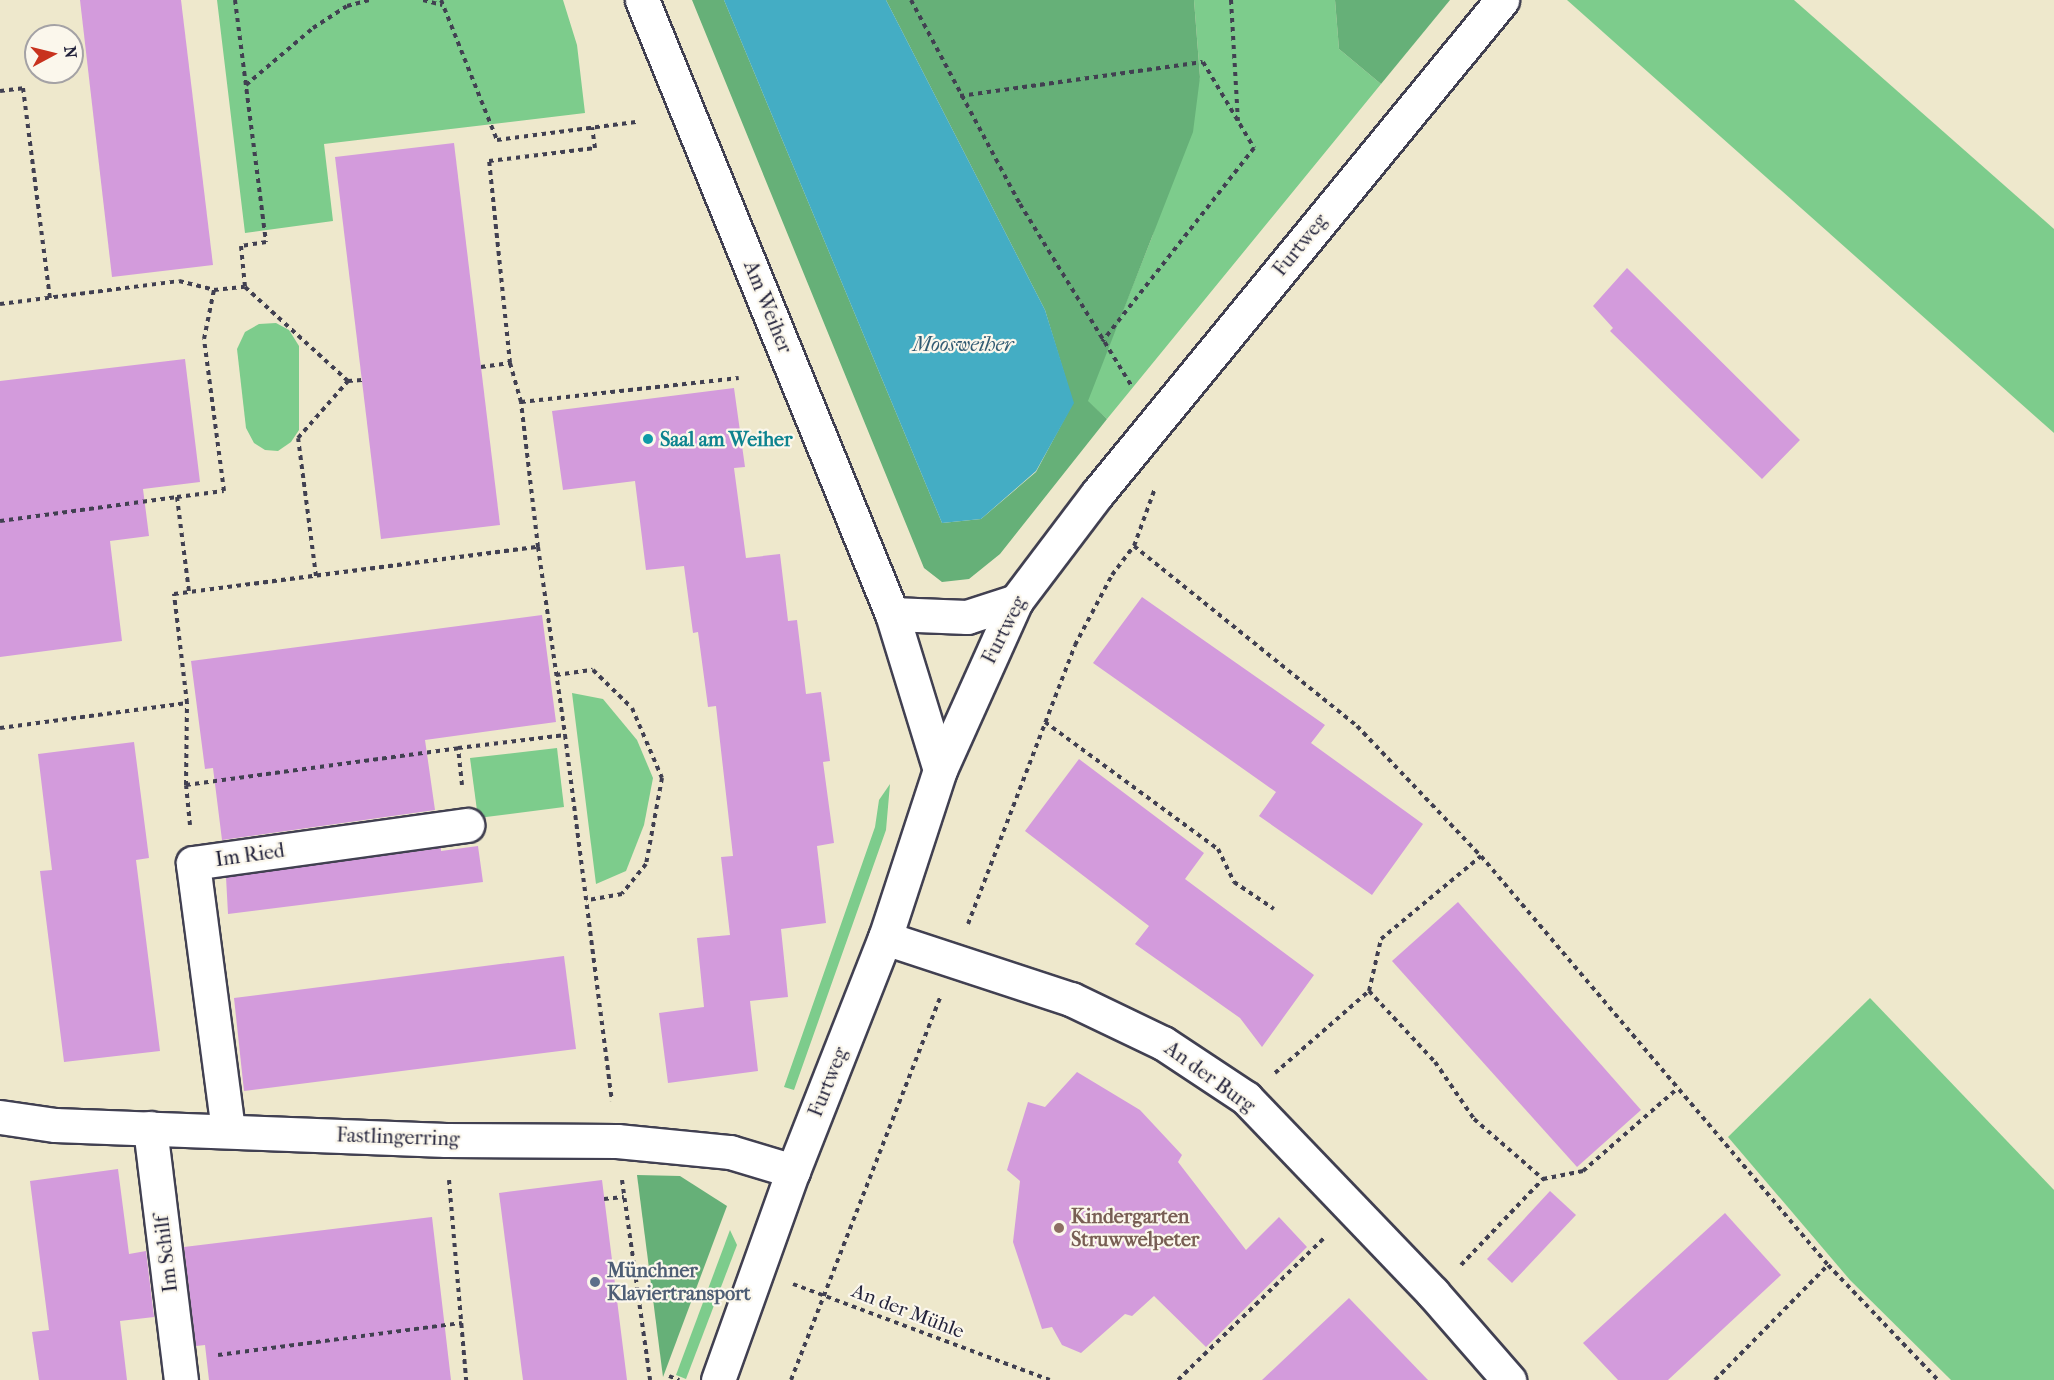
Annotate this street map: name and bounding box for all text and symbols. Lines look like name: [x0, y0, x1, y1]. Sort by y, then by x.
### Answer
north arrow: [24, 24, 84, 84]
text: N: [60, 45, 81, 59]
street label: Furtweg: [1268, 209, 1332, 281]
street label: Am Weiher: [739, 257, 797, 357]
water label: Moosweiher: [913, 331, 1013, 357]
place label: Saal am Weiher: [660, 427, 792, 451]
marker: Saal am Weiher: [641, 432, 655, 446]
street label: Furtweg: [977, 592, 1031, 668]
street label: Im Ried: [214, 838, 286, 872]
street label: An der Burg: [1160, 1036, 1260, 1118]
street label: Furtweg: [803, 1044, 853, 1120]
street label: Fastlingerring: [336, 1123, 460, 1151]
place label: Kindergarten Struwwelpeter: [1071, 1204, 1199, 1251]
street label: Im Schilf: [149, 1214, 183, 1294]
marker: Kindergarten Struwwelpeter: [1052, 1221, 1066, 1235]
place label: Münchner Klaviertransport: [607, 1258, 751, 1305]
marker: Münchner Klaviertransport: [588, 1275, 602, 1289]
street label: An der Mühle: [848, 1279, 968, 1343]

